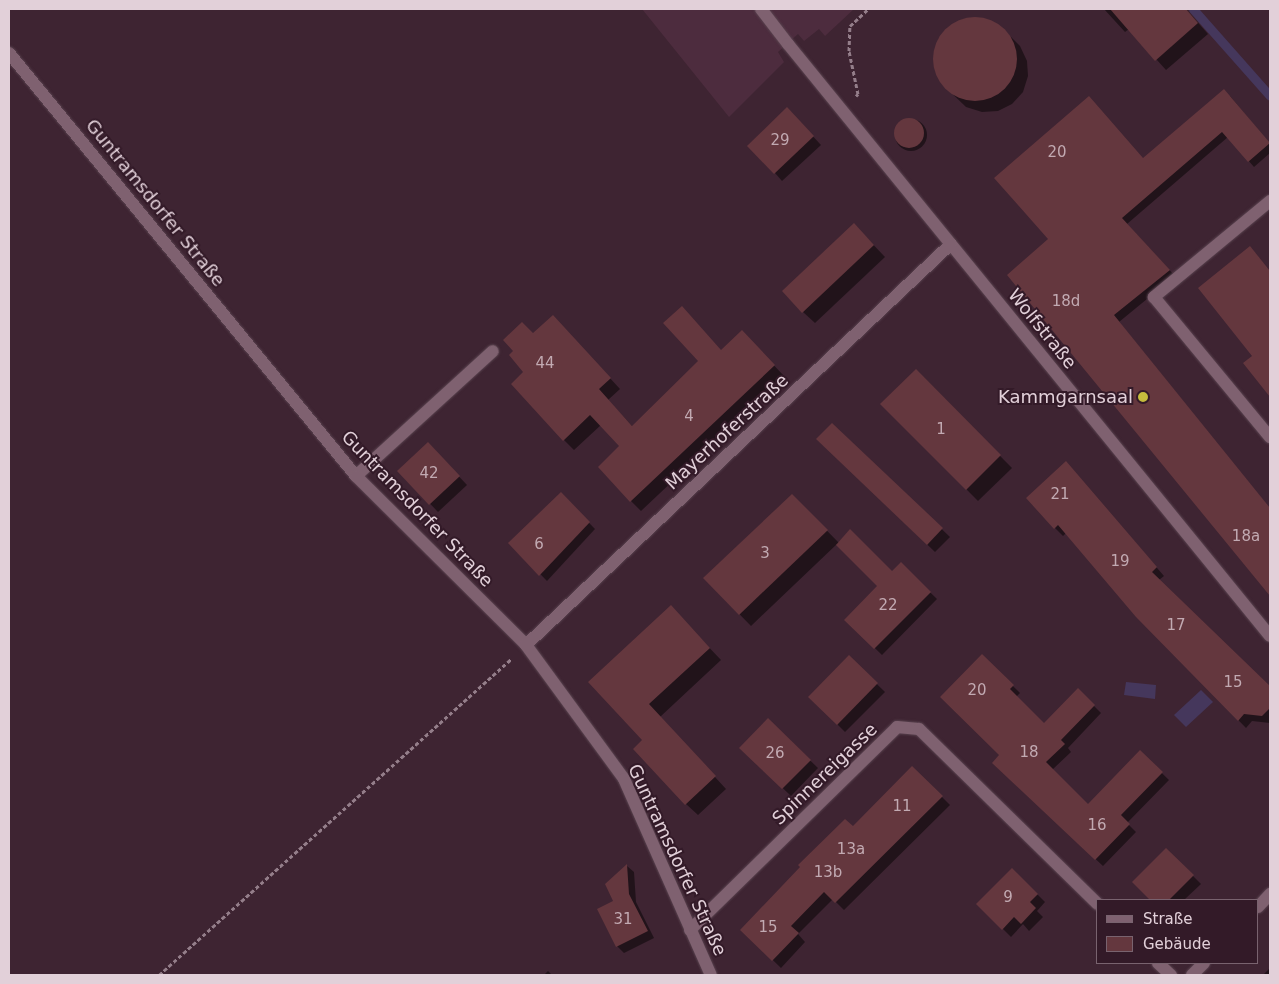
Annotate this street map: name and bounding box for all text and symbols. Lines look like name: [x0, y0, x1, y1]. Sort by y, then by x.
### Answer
street label: Guntramsdorfer Straße: [81, 115, 229, 291]
house number: 29: [770, 132, 790, 150]
house number: 20: [1047, 144, 1067, 162]
street label: Wolfstraße: [1003, 285, 1081, 373]
house number: 18d: [1052, 293, 1080, 311]
house number: 44: [535, 355, 555, 373]
street label: Mayerhoferstraße: [661, 370, 793, 494]
place label: Kammgarnsaal: [998, 386, 1133, 408]
marker: Kammgarnsaal: [1137, 391, 1149, 403]
house number: 4: [684, 408, 694, 426]
house number: 1: [936, 421, 946, 439]
street label: Guntramsdorfer Straße: [337, 426, 497, 592]
house number: 42: [419, 465, 439, 483]
house number: 21: [1050, 486, 1070, 504]
house number: 18a: [1232, 528, 1260, 546]
house number: 6: [534, 536, 544, 554]
house number: 3: [760, 545, 770, 563]
house number: 19: [1110, 553, 1130, 571]
house number: 22: [878, 597, 898, 615]
house number: 17: [1166, 617, 1186, 635]
house number: 15: [1223, 674, 1243, 692]
house number: 20: [967, 682, 987, 700]
street label: Spinnereigasse: [768, 719, 882, 829]
house number: 18: [1019, 744, 1039, 762]
house number: 26: [765, 745, 785, 763]
street label: Guntramsdorfer Straße: [623, 761, 731, 959]
house number: 11: [892, 798, 912, 816]
house number: 16: [1087, 817, 1107, 835]
house number: 13a: [837, 841, 865, 859]
house number: 13b: [814, 864, 842, 882]
house number: 9: [1003, 889, 1013, 907]
legend: [1096, 899, 1259, 964]
text: Straße: [1143, 910, 1192, 928]
house number: 31: [613, 911, 633, 929]
house number: 15: [758, 919, 778, 937]
text: Gebäude: [1143, 935, 1211, 953]

